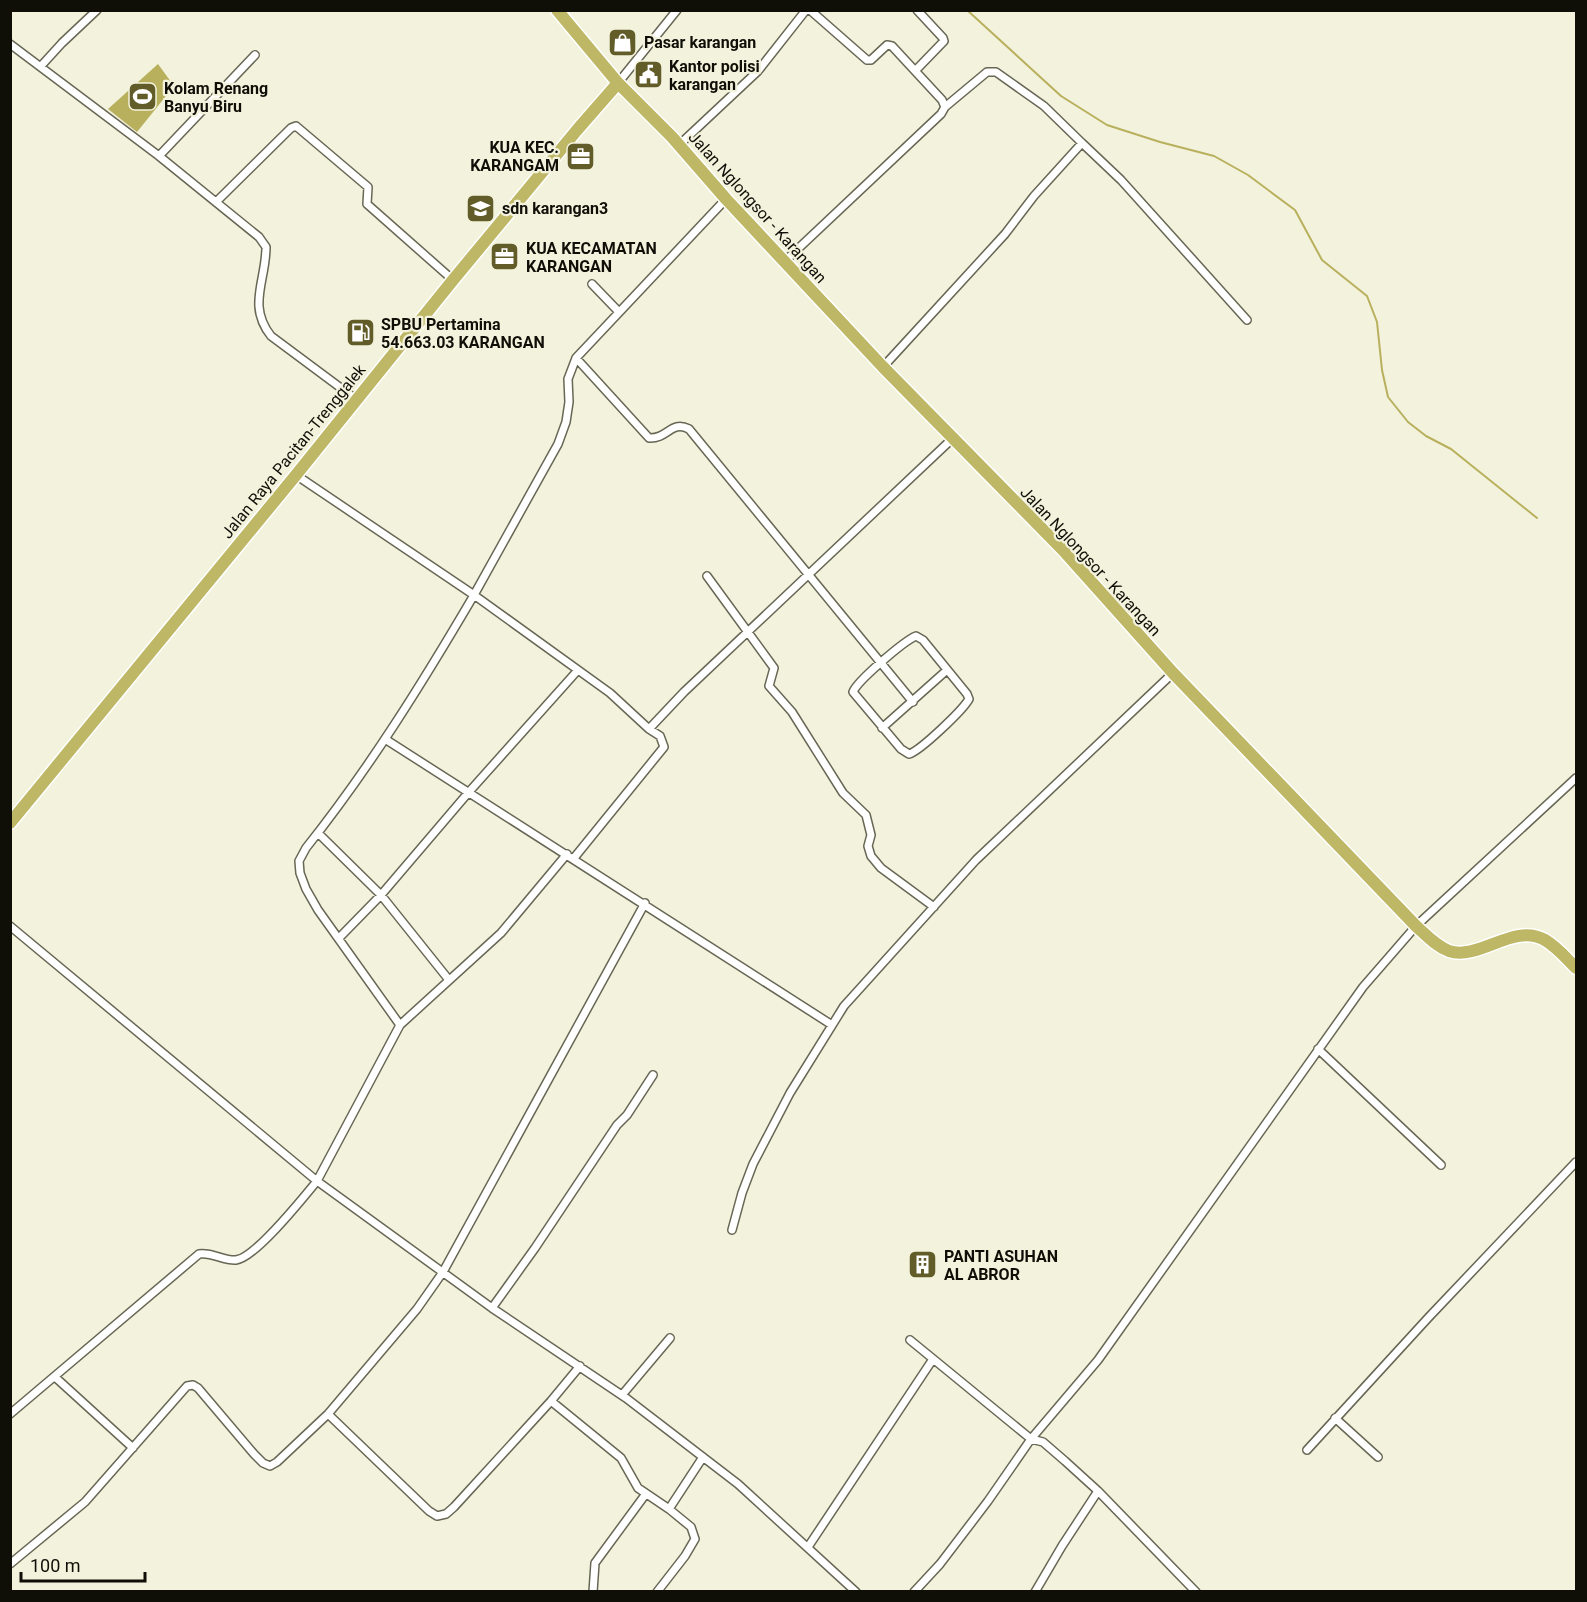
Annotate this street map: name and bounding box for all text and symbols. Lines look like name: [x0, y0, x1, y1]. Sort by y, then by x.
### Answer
shop icon: Pasar karangan: [607, 26, 639, 58]
place label: Pasar karangan: [644, 33, 756, 52]
place label: Kantor polisi karangan: [669, 57, 760, 94]
public building icon: Kantor polisi karangan: [632, 59, 664, 91]
place label: Kolam Renang Banyu Biru: [164, 79, 268, 116]
sports icon: Kolam Renang Banyu Biru: [127, 81, 159, 113]
street label: Jalan Nglongsor - Karangan: [685, 128, 831, 287]
place label: KUA KEC. KARANGAM: [470, 138, 559, 175]
office icon: KUA KEC. KARANGAM: [564, 140, 596, 172]
school or university icon: sdn karangan3: [465, 192, 497, 224]
place label: sdn karangan3: [502, 199, 608, 218]
place label: KUA KECAMATAN KARANGAN: [526, 239, 657, 276]
office icon: KUA KECAMATAN KARANGAN: [489, 241, 521, 273]
place label: SPBU Pertamina 54.663.03 KARANGAN: [381, 315, 545, 352]
fuel station icon: SPBU Pertamina 54.663.03 KARANGAN: [344, 317, 376, 349]
street label: Jalan Raya Pacitan-Trenggalek: [217, 360, 370, 542]
street label: Jalan Nglongsor - Karangan: [1016, 483, 1165, 640]
place label: PANTI ASUHAN AL ABROR: [944, 1247, 1058, 1284]
building icon: PANTI ASUHAN AL ABROR: [907, 1249, 939, 1281]
scale bar: [21, 1545, 146, 1583]
text: 100 m: [30, 1555, 81, 1576]

